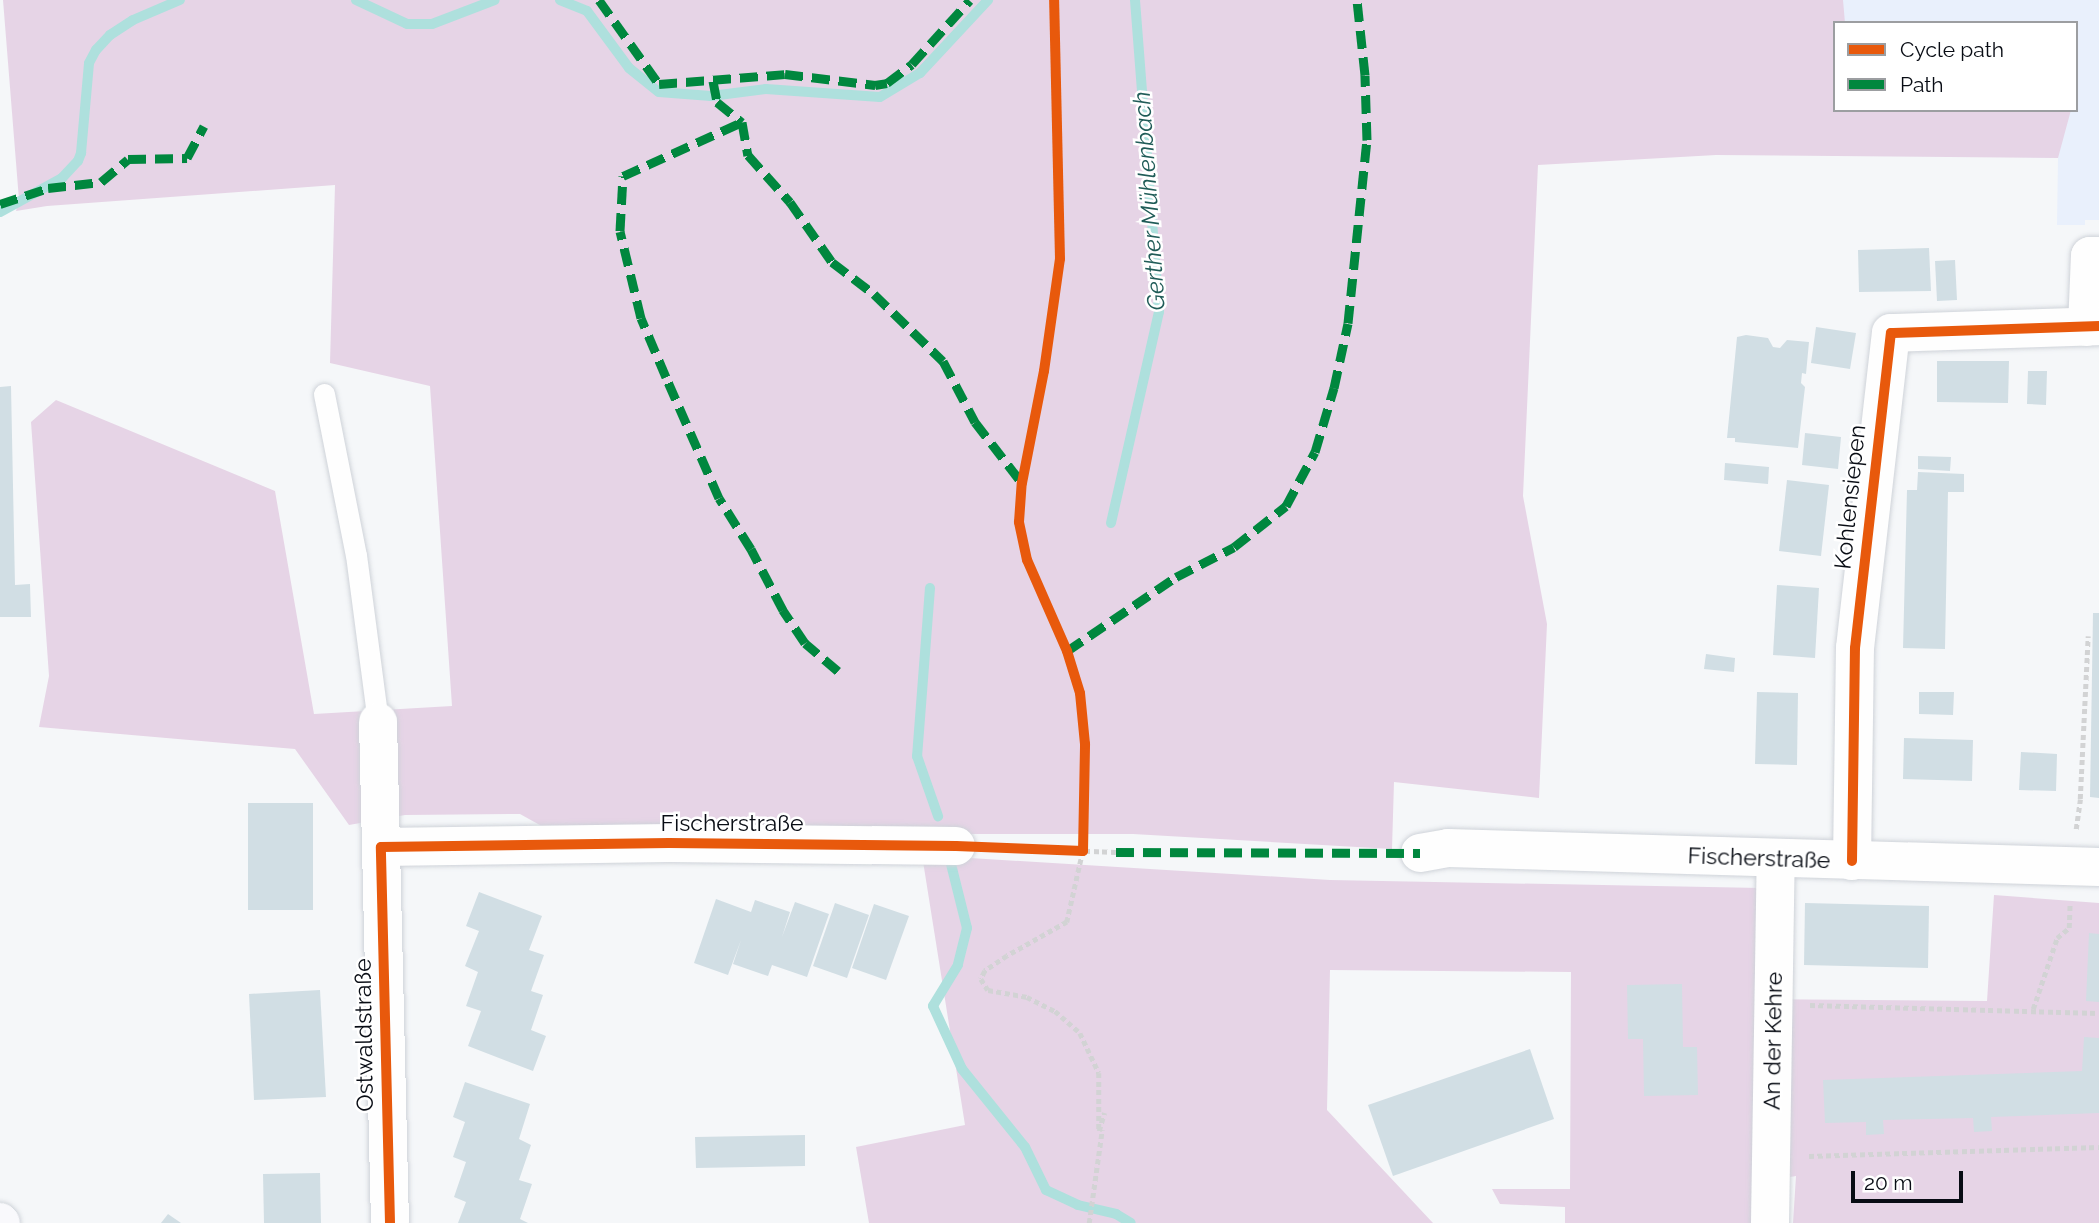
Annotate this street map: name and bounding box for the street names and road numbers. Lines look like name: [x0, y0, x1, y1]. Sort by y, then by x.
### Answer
street label: Kohlensiepen: [1829, 423, 1871, 571]
street label: Fischerstraße: [661, 809, 803, 837]
street label: Fischerstraße: [1687, 842, 1831, 874]
street label: Ostwaldstraße: [349, 958, 379, 1112]
street label: An der Kehre: [1758, 971, 1788, 1111]

